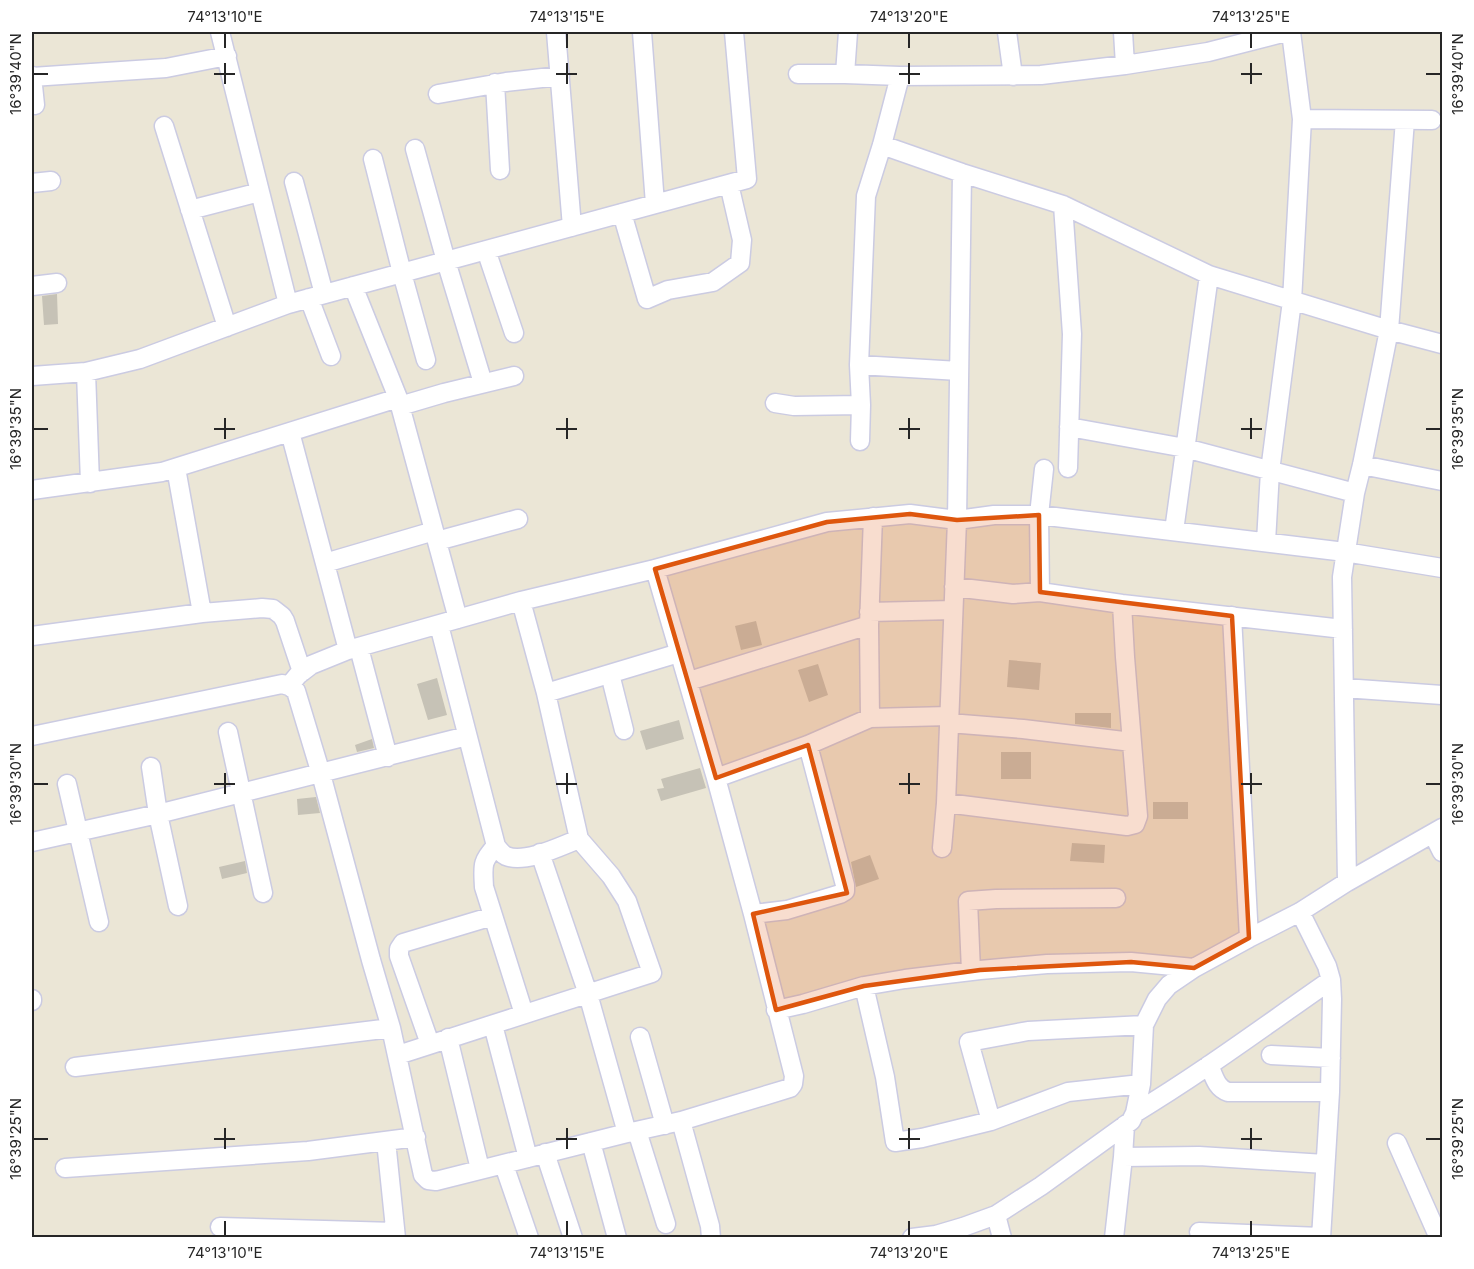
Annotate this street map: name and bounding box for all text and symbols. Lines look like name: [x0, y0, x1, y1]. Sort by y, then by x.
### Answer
text: 74°13'10"E: [187, 7, 263, 26]
text: 74°13'15"E: [530, 7, 604, 26]
text: 74°13'20"E: [870, 7, 948, 26]
text: 74°13'25"E: [1212, 7, 1290, 26]
text: 16°39'40"N: [6, 33, 25, 115]
text: 16°39'40"N: [1448, 33, 1467, 115]
text: 16°39'35"N: [6, 388, 25, 470]
text: 16°39'35"N: [1448, 388, 1467, 470]
text: 16°39'30"N: [6, 743, 25, 825]
text: 16°39'30"N: [1448, 743, 1467, 825]
text: 16°39'25"N: [6, 1098, 25, 1180]
text: 16°39'25"N: [1448, 1098, 1467, 1180]
text: 74°13'10"E: [187, 1243, 263, 1262]
text: 74°13'15"E: [530, 1243, 604, 1262]
text: 74°13'20"E: [870, 1243, 948, 1262]
text: 74°13'25"E: [1212, 1243, 1290, 1262]

